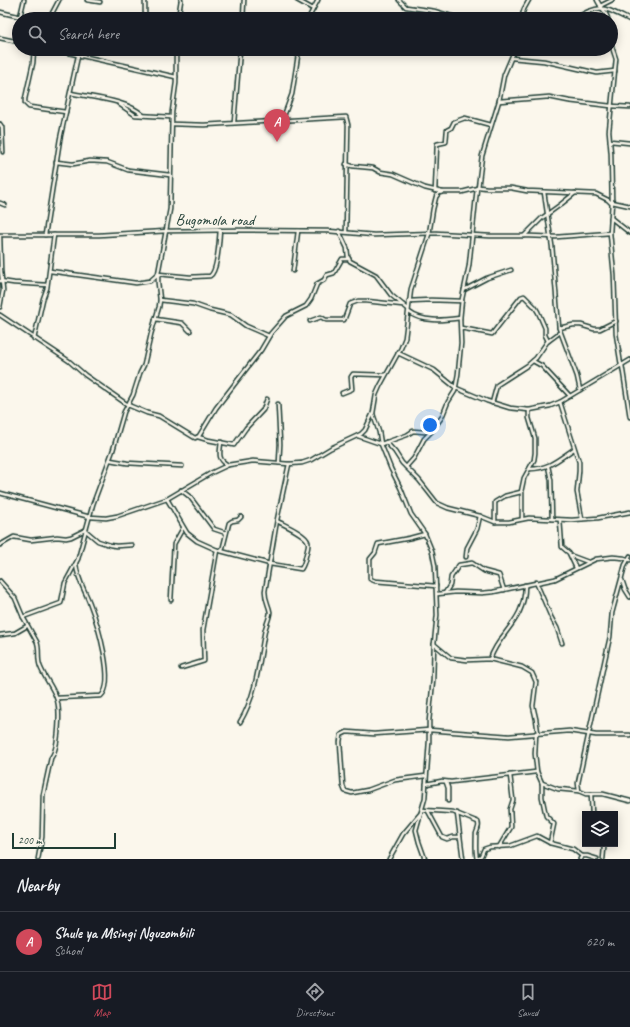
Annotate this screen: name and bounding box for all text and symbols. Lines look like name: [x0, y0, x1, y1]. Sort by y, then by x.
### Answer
search box: [12, 12, 618, 56]
icon: search: [26, 23, 48, 45]
text: Search here: [58, 25, 119, 44]
pin: A: [264, 109, 290, 142]
street label: Bugomola road: [176, 210, 257, 230]
your location: [420, 415, 440, 435]
map controls: [582, 811, 618, 847]
button: layers: [582, 811, 618, 847]
scale bar: [12, 831, 116, 850]
text: 200 m: [18, 833, 42, 847]
text: Nearby: [16, 875, 59, 896]
text: Shule ya Msingi Nguzombili: [54, 924, 193, 943]
text: A: [26, 934, 32, 950]
text: 620 m: [586, 934, 614, 950]
text: School: [54, 943, 82, 959]
tab: Map: [91, 981, 113, 1019]
tab: Directions: [296, 981, 334, 1019]
tab: Saved: [517, 981, 539, 1019]

